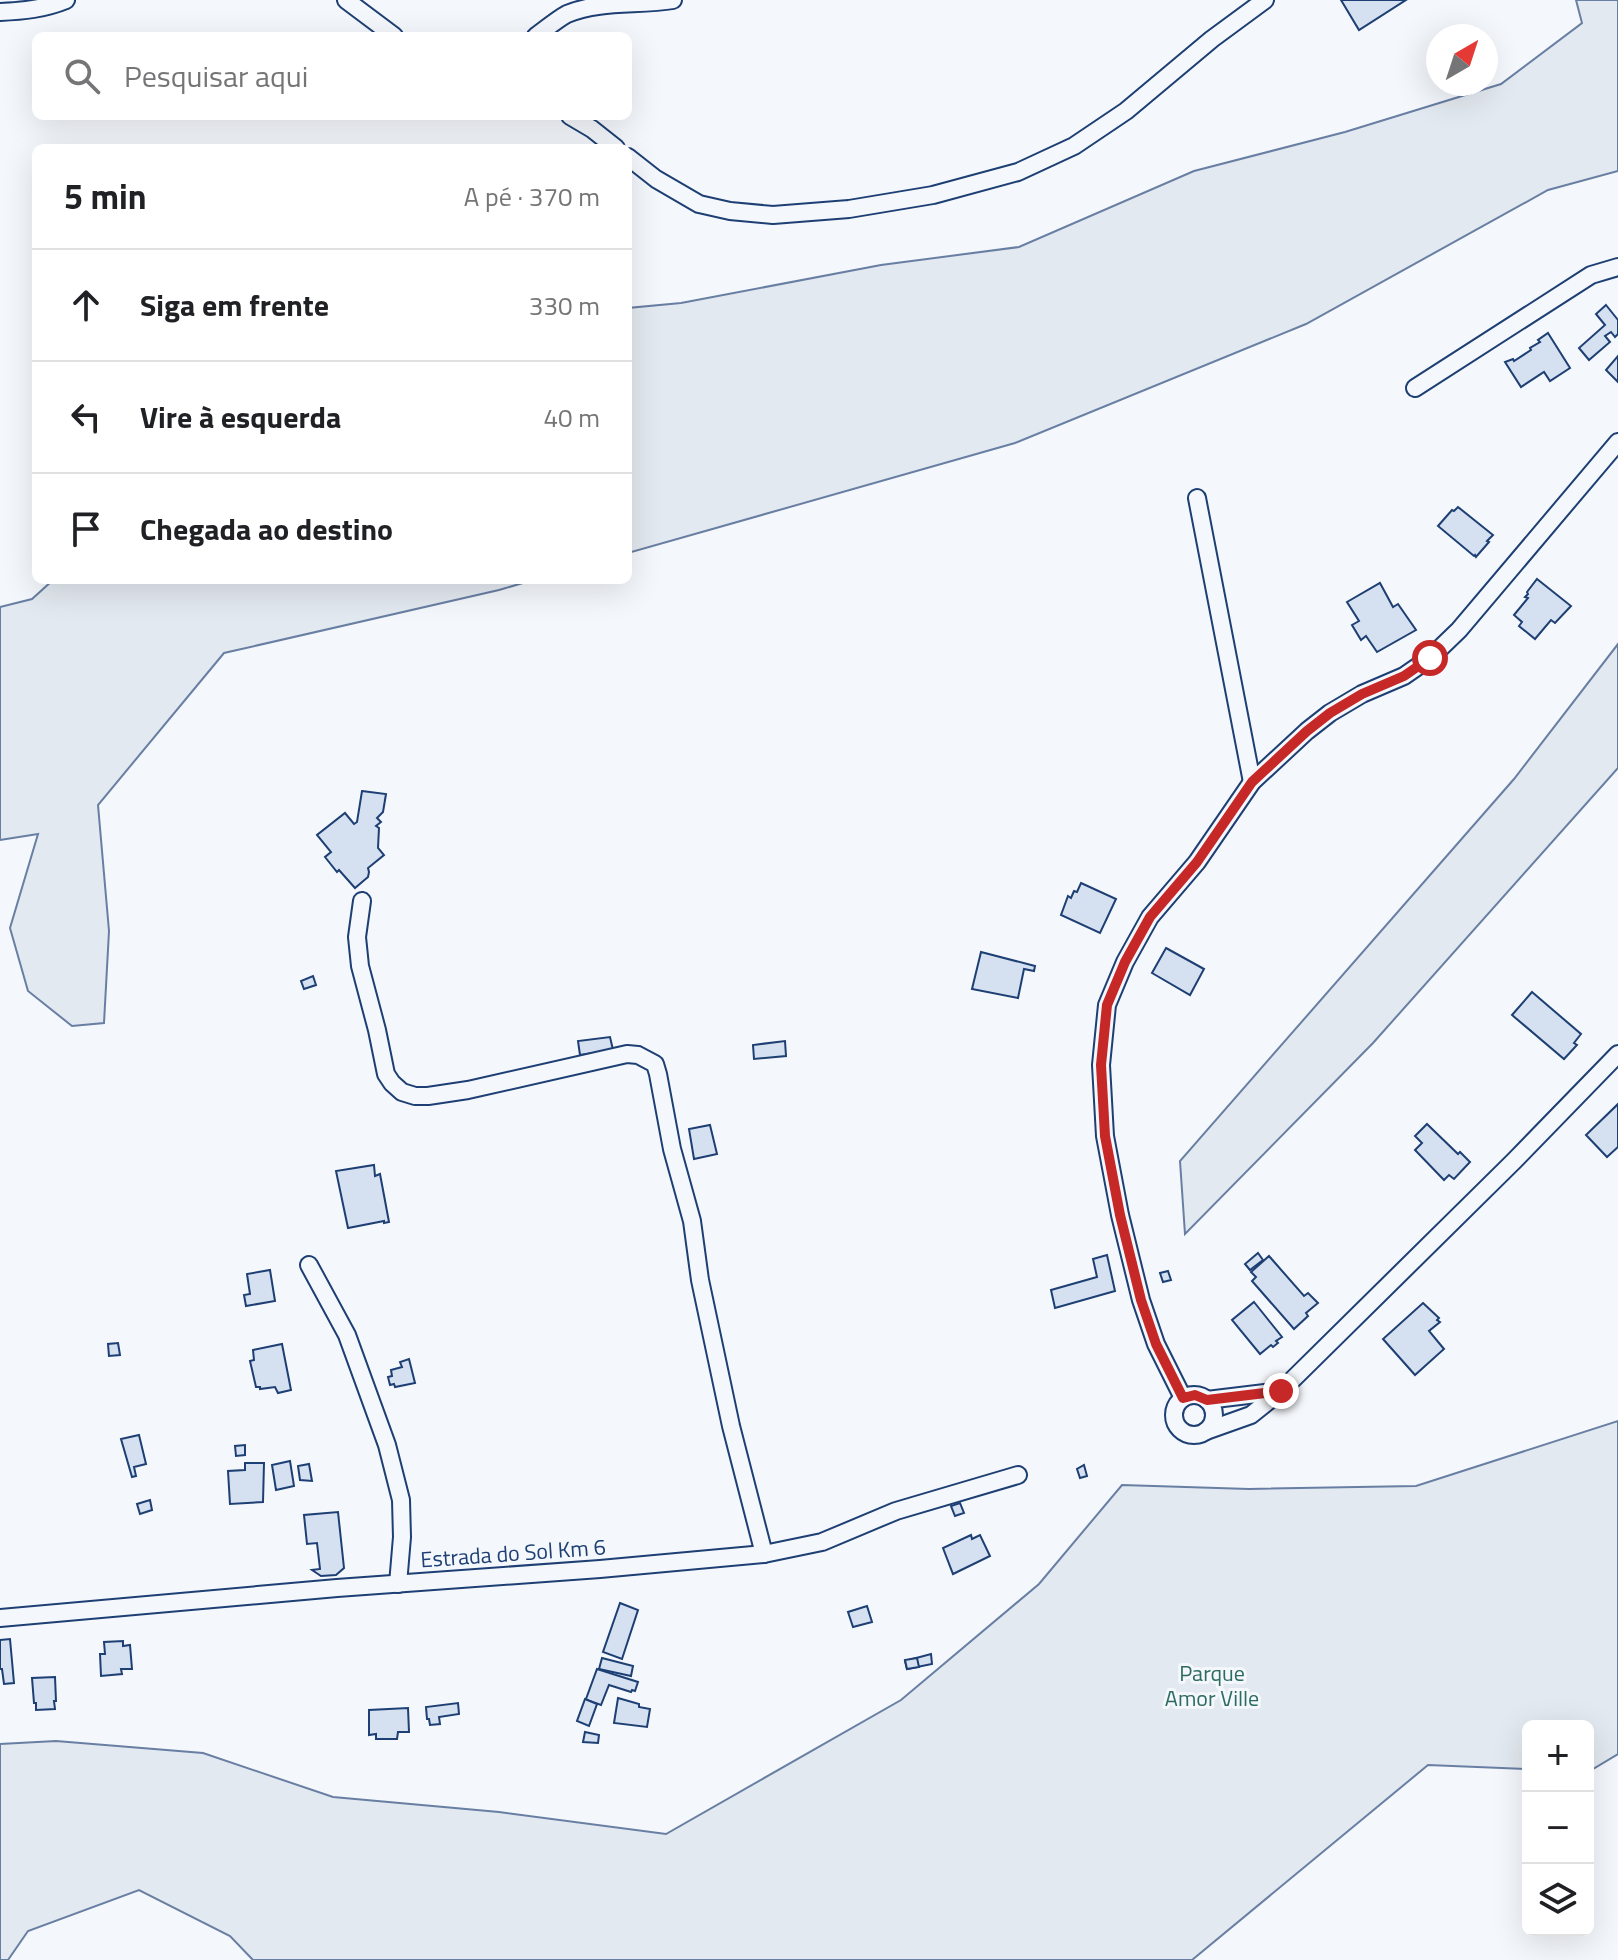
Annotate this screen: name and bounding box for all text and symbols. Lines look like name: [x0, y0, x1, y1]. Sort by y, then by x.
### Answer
north arrow: [1426, 24, 1498, 96]
search box: [32, 32, 632, 120]
text: Pesquisar aqui: [124, 53, 308, 99]
icon: search: [60, 54, 104, 98]
text: 5 min: [64, 170, 147, 222]
text: A pé · 370 m: [464, 177, 600, 216]
text: Siga em frente: [140, 282, 329, 328]
icon: ahead: [64, 283, 108, 327]
text: 330 m: [529, 286, 600, 325]
text: Vire à esquerda: [140, 394, 341, 440]
icon: left: [64, 395, 108, 439]
text: 40 m: [543, 398, 600, 437]
text: Chegada ao destino: [140, 506, 393, 552]
icon: arrive: [64, 507, 108, 551]
route start: [1412, 640, 1448, 676]
route end: [1263, 1373, 1299, 1409]
street label: Estrada do Sol Km 6: [419, 1530, 607, 1576]
park label: Parque Amor Ville: [1165, 1656, 1259, 1715]
map controls: [1522, 1720, 1594, 1936]
button: +: [1522, 1720, 1594, 1792]
button: −: [1522, 1792, 1594, 1864]
button: layers: [1522, 1864, 1594, 1936]

